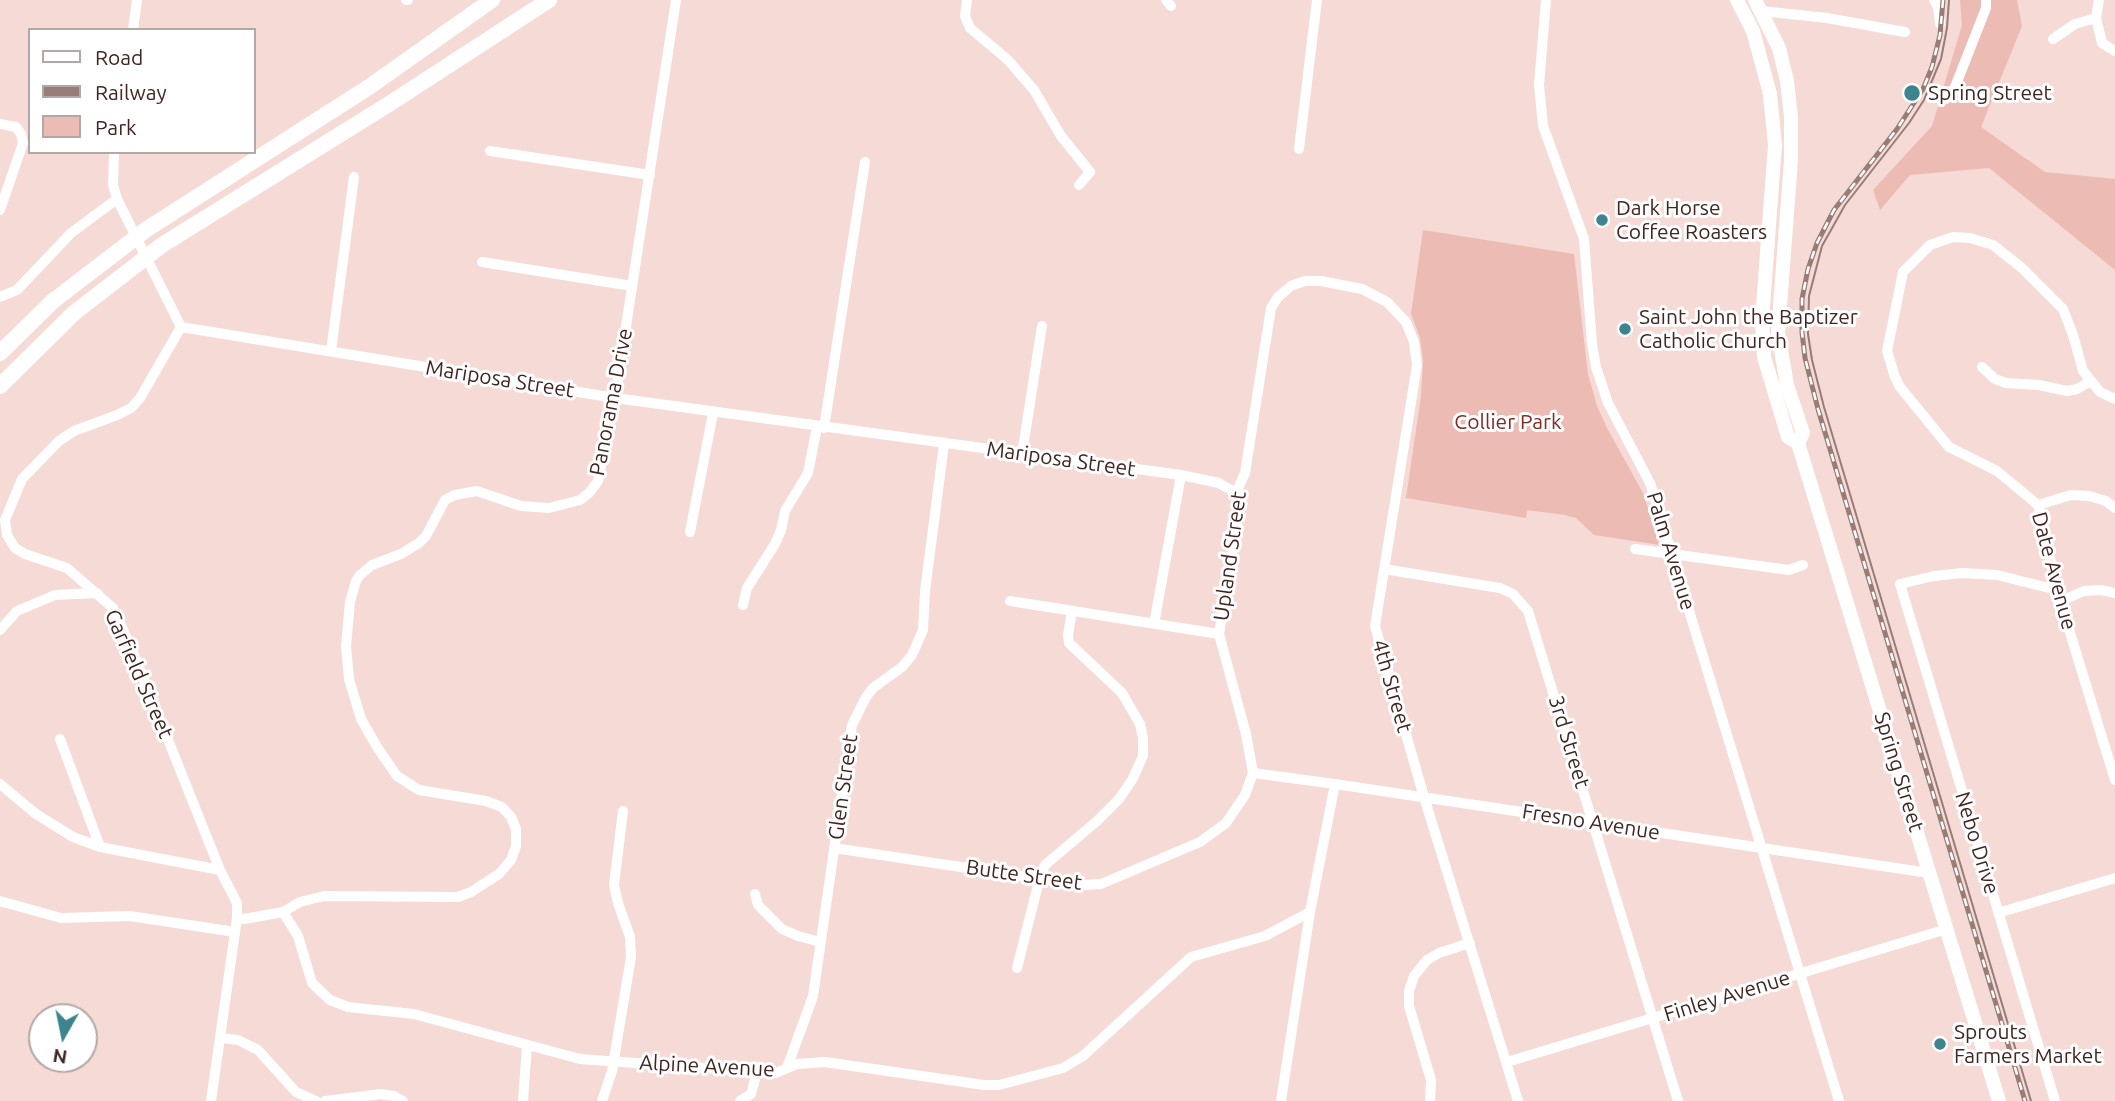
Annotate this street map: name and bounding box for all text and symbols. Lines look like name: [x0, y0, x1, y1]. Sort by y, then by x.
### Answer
legend: [28, 28, 256, 154]
text: Road: [95, 45, 143, 69]
text: Railway: [95, 80, 167, 104]
place label: Spring Street: [1928, 80, 2052, 106]
marker: Spring Street: [1902, 83, 1922, 103]
text: Park: [95, 115, 137, 139]
place label: Dark Horse Coffee Roasters: [1616, 195, 1767, 245]
marker: Dark Horse Coffee Roasters: [1594, 212, 1610, 228]
place label: Saint John the Baptizer Catholic Church: [1639, 304, 1858, 354]
marker: Saint John the Baptizer Catholic Church: [1617, 321, 1633, 337]
street label: Panorama Drive: [584, 326, 638, 478]
street label: Mariposa Street: [424, 355, 576, 403]
park label: Collier Park: [1454, 409, 1562, 435]
street label: Mariposa Street: [985, 436, 1137, 482]
street label: Palm Avenue: [1641, 489, 1701, 613]
street label: Upland Street: [1208, 490, 1252, 622]
street label: Date Avenue: [2026, 509, 2082, 633]
street label: Garfield Street: [99, 606, 179, 742]
street label: 4th Street: [1367, 637, 1417, 735]
street label: 3rd Street: [1543, 693, 1595, 791]
street label: Spring Street: [1869, 709, 1929, 835]
street label: Glen Street: [823, 733, 863, 841]
street label: Nebo Drive: [1950, 789, 2004, 897]
street label: Fresno Avenue: [1520, 799, 1662, 845]
street label: Butte Street: [964, 854, 1084, 896]
street label: Finley Avenue: [1661, 965, 1793, 1027]
north arrow: [28, 1003, 98, 1073]
place label: Sprouts Farmers Market: [1954, 1019, 2102, 1069]
marker: Sprouts Farmers Market: [1932, 1036, 1948, 1052]
text: N: [51, 1045, 69, 1069]
street label: Alpine Avenue: [639, 1050, 775, 1082]

